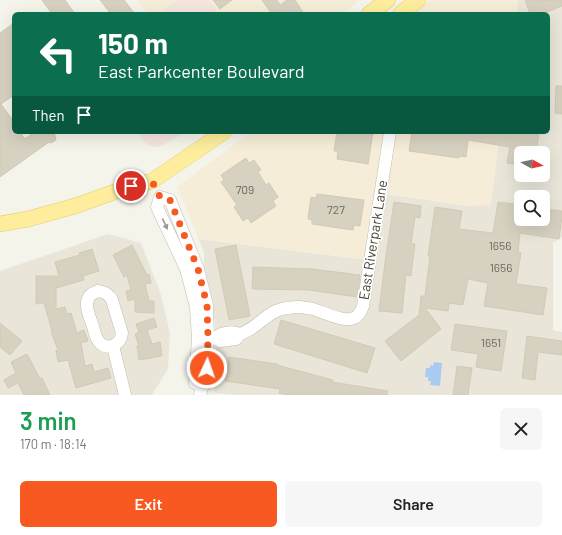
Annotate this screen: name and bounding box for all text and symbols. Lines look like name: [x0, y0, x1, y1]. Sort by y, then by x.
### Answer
text: 150 m: [98, 26, 168, 60]
icon: left: [32, 28, 84, 80]
text: East Parkcenter Boulevard: [98, 60, 305, 82]
icon: arrive: [73, 104, 95, 126]
text: Then: [32, 106, 65, 124]
north arrow: [514, 146, 550, 182]
map controls: [514, 146, 550, 226]
pin: [114, 169, 148, 203]
icon: arrive: [120, 175, 142, 197]
street label: East Riverpark Lane: [355, 179, 390, 301]
house number: 709: [236, 182, 254, 196]
button: search: [514, 190, 550, 226]
house number: 727: [327, 202, 345, 216]
one-way arrow: [162, 219, 168, 230]
house number: 1656: [489, 238, 511, 252]
house number: 1656: [490, 260, 512, 274]
house number: 1651: [481, 335, 501, 349]
position arrow: [186, 347, 228, 389]
text: 3 min: [20, 406, 77, 435]
button: close: [500, 408, 542, 450]
text: 170 m · 18:14: [20, 436, 87, 452]
button: Exit: [20, 481, 277, 527]
button: Share: [285, 481, 542, 527]

